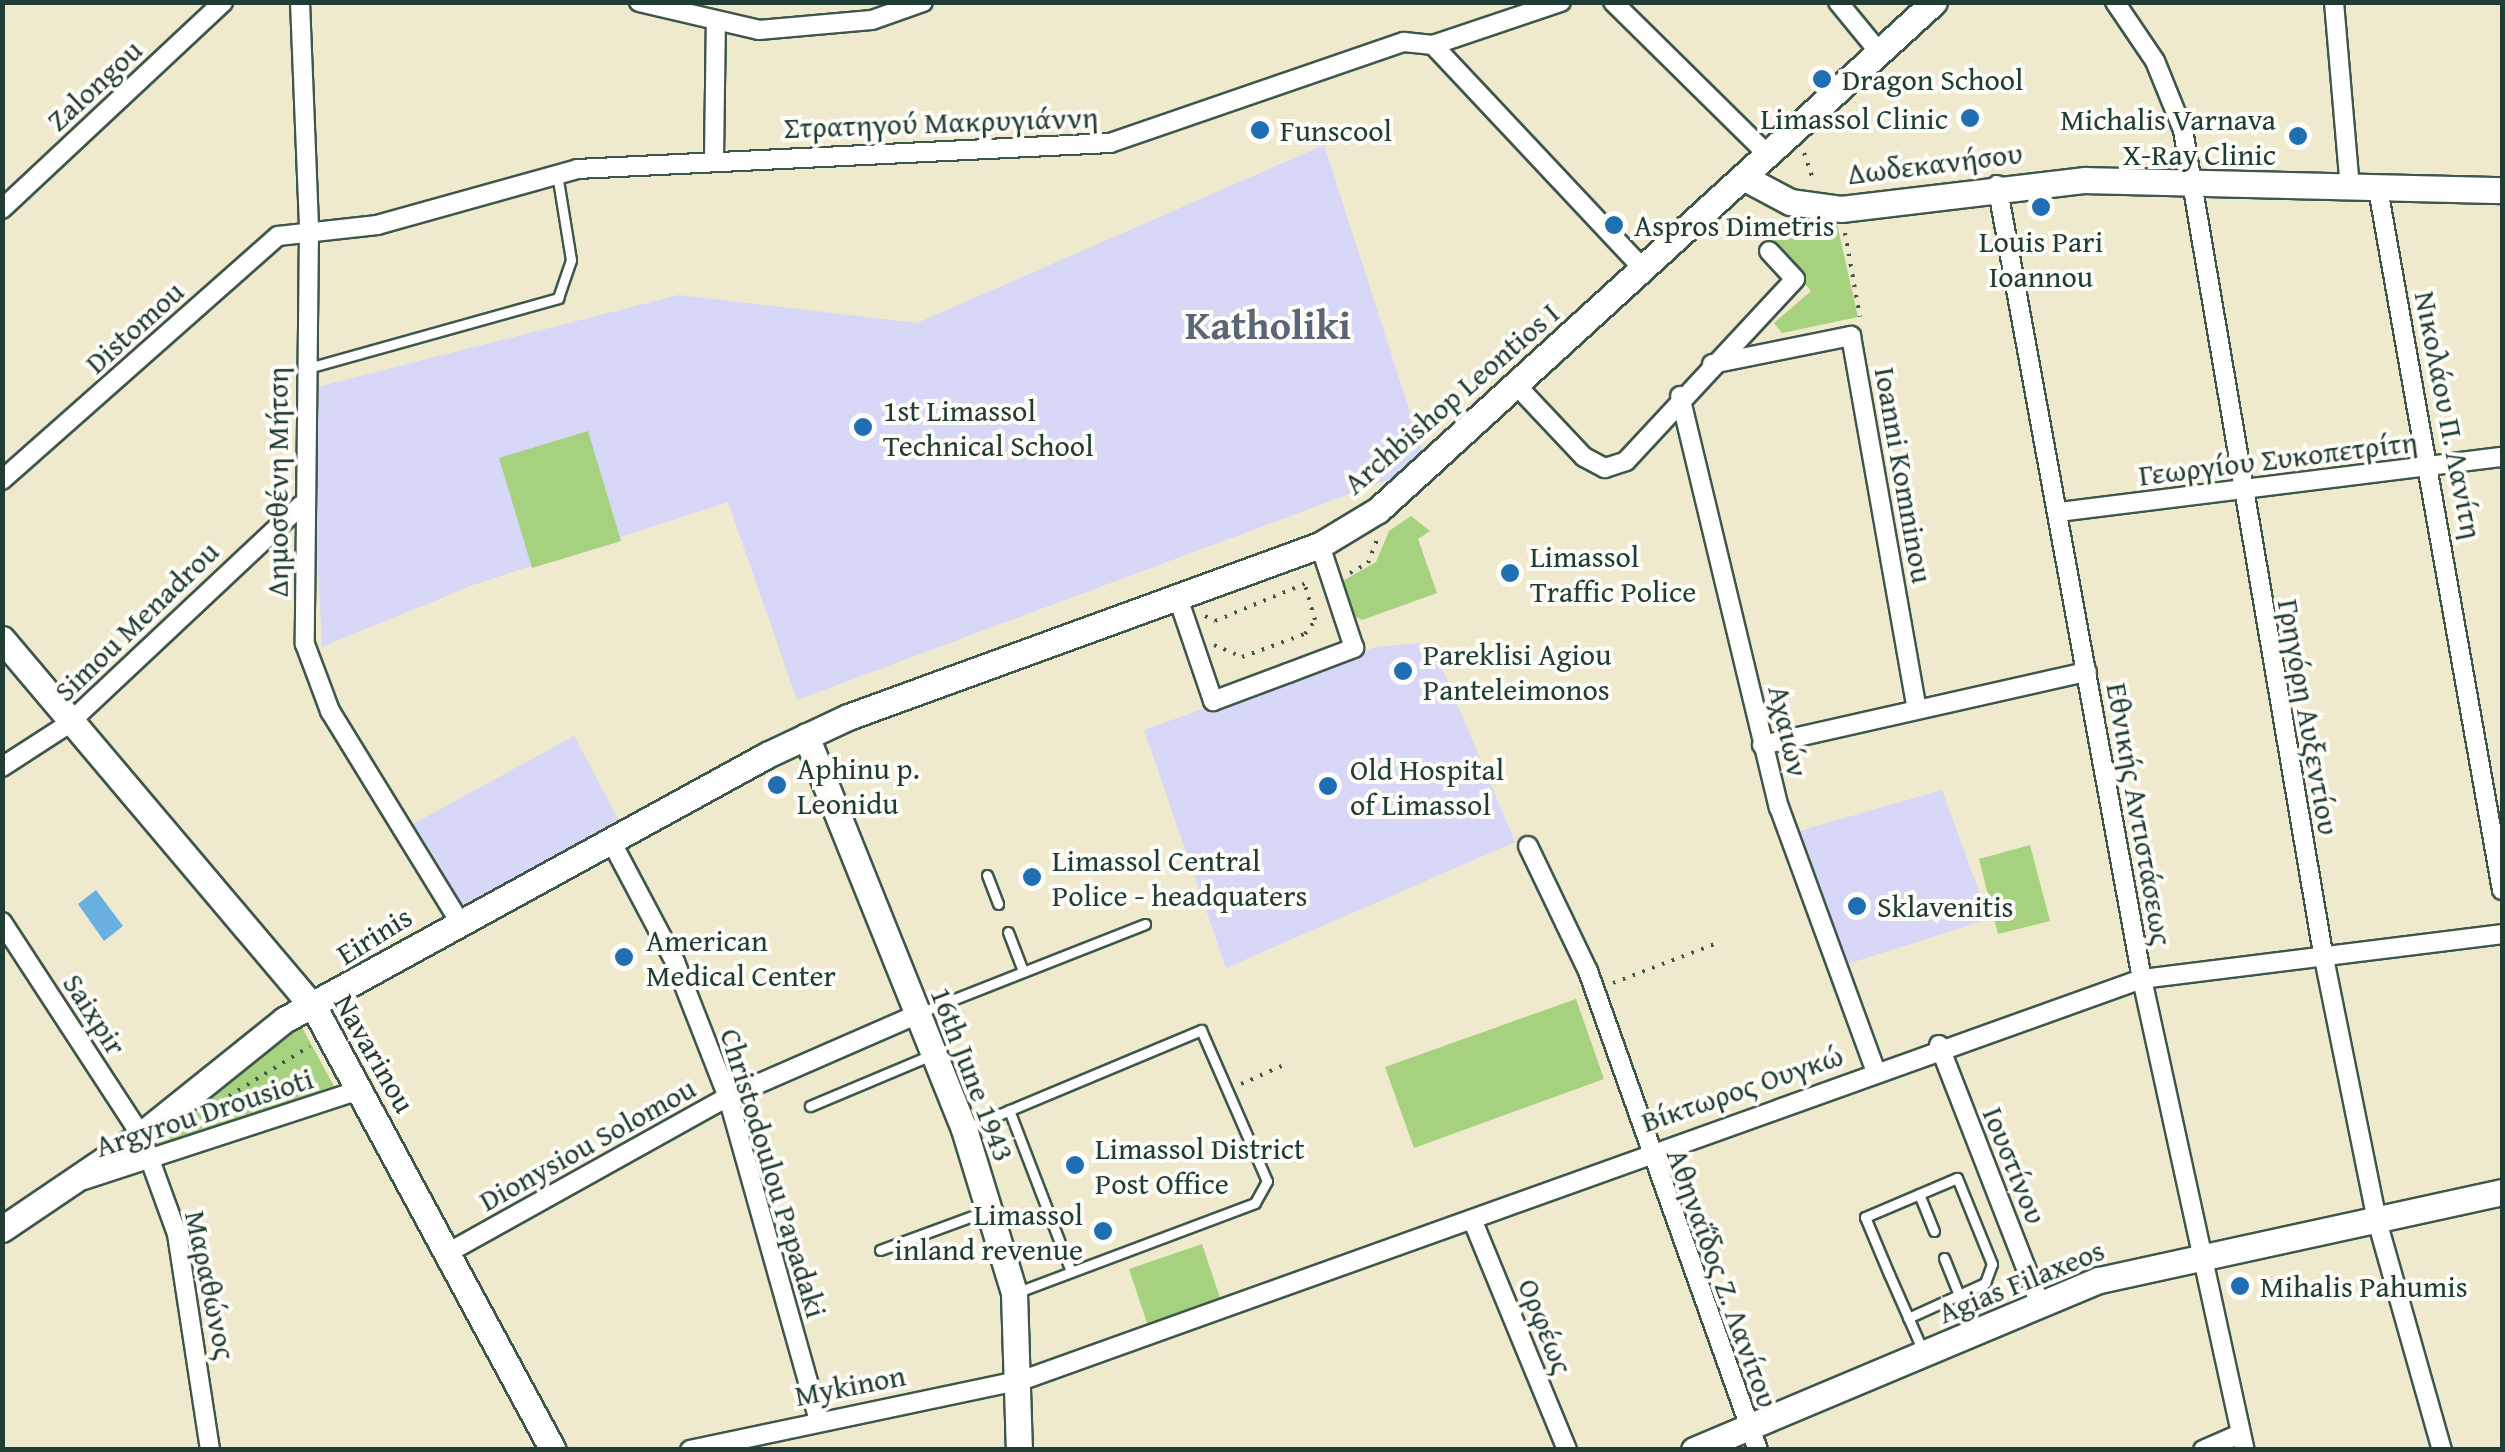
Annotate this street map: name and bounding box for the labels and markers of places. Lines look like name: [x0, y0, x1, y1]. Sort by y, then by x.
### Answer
place label: Dragon School: [1842, 61, 2024, 97]
marker: Dragon School: [1811, 68, 1833, 90]
place label: Limassol Clinic: [1760, 100, 1948, 136]
place label: Michalis Varnava X-Ray Clinic: [2060, 101, 2276, 172]
marker: Limassol Clinic: [1957, 105, 1983, 131]
place label: Funscool: [1280, 112, 1392, 148]
marker: Funscool: [1249, 119, 1271, 141]
marker: Michalis Varnava X-Ray Clinic: [2285, 123, 2311, 149]
marker: Louis Pari Ioannou: [2030, 196, 2052, 218]
place label: Aspros Dimetris: [1634, 207, 1835, 243]
marker: Aspros Dimetris: [1603, 214, 1625, 236]
place label: Louis Pari Ioannou: [1979, 223, 2103, 294]
place label: 1st Limassol Technical School: [883, 392, 1094, 462]
marker: 1st Limassol Technical School: [852, 416, 874, 438]
place label: Limassol Traffic Police: [1530, 538, 1696, 608]
marker: Limassol Traffic Police: [1499, 562, 1521, 584]
place label: Pareklisi Agiou Panteleimonos: [1423, 636, 1611, 706]
marker: Pareklisi Agiou Panteleimonos: [1392, 660, 1414, 682]
place label: Aphinu p. Leonidu: [797, 750, 920, 820]
place label: Old Hospital of Limassol: [1350, 751, 1504, 822]
marker: Old Hospital of Limassol: [1315, 773, 1341, 799]
marker: Aphinu p. Leonidu: [766, 774, 788, 796]
place label: Limassol Central Police - headquaters: [1052, 842, 1307, 912]
marker: Limassol Central Police - headquaters: [1021, 866, 1043, 888]
place label: Sklavenitis: [1877, 888, 2014, 924]
marker: Sklavenitis: [1846, 895, 1868, 917]
place label: American Medical Center: [646, 922, 836, 992]
marker: American Medical Center: [611, 944, 637, 970]
place label: Limassol District Post Office: [1095, 1130, 1305, 1200]
marker: Limassol District Post Office: [1064, 1154, 1086, 1176]
place label: Limassol inland revenue: [894, 1196, 1083, 1266]
marker: Limassol inland revenue: [1092, 1220, 1114, 1242]
place label: Mihalis Pahumis: [2260, 1268, 2468, 1304]
marker: Mihalis Pahumis: [2229, 1275, 2251, 1297]

